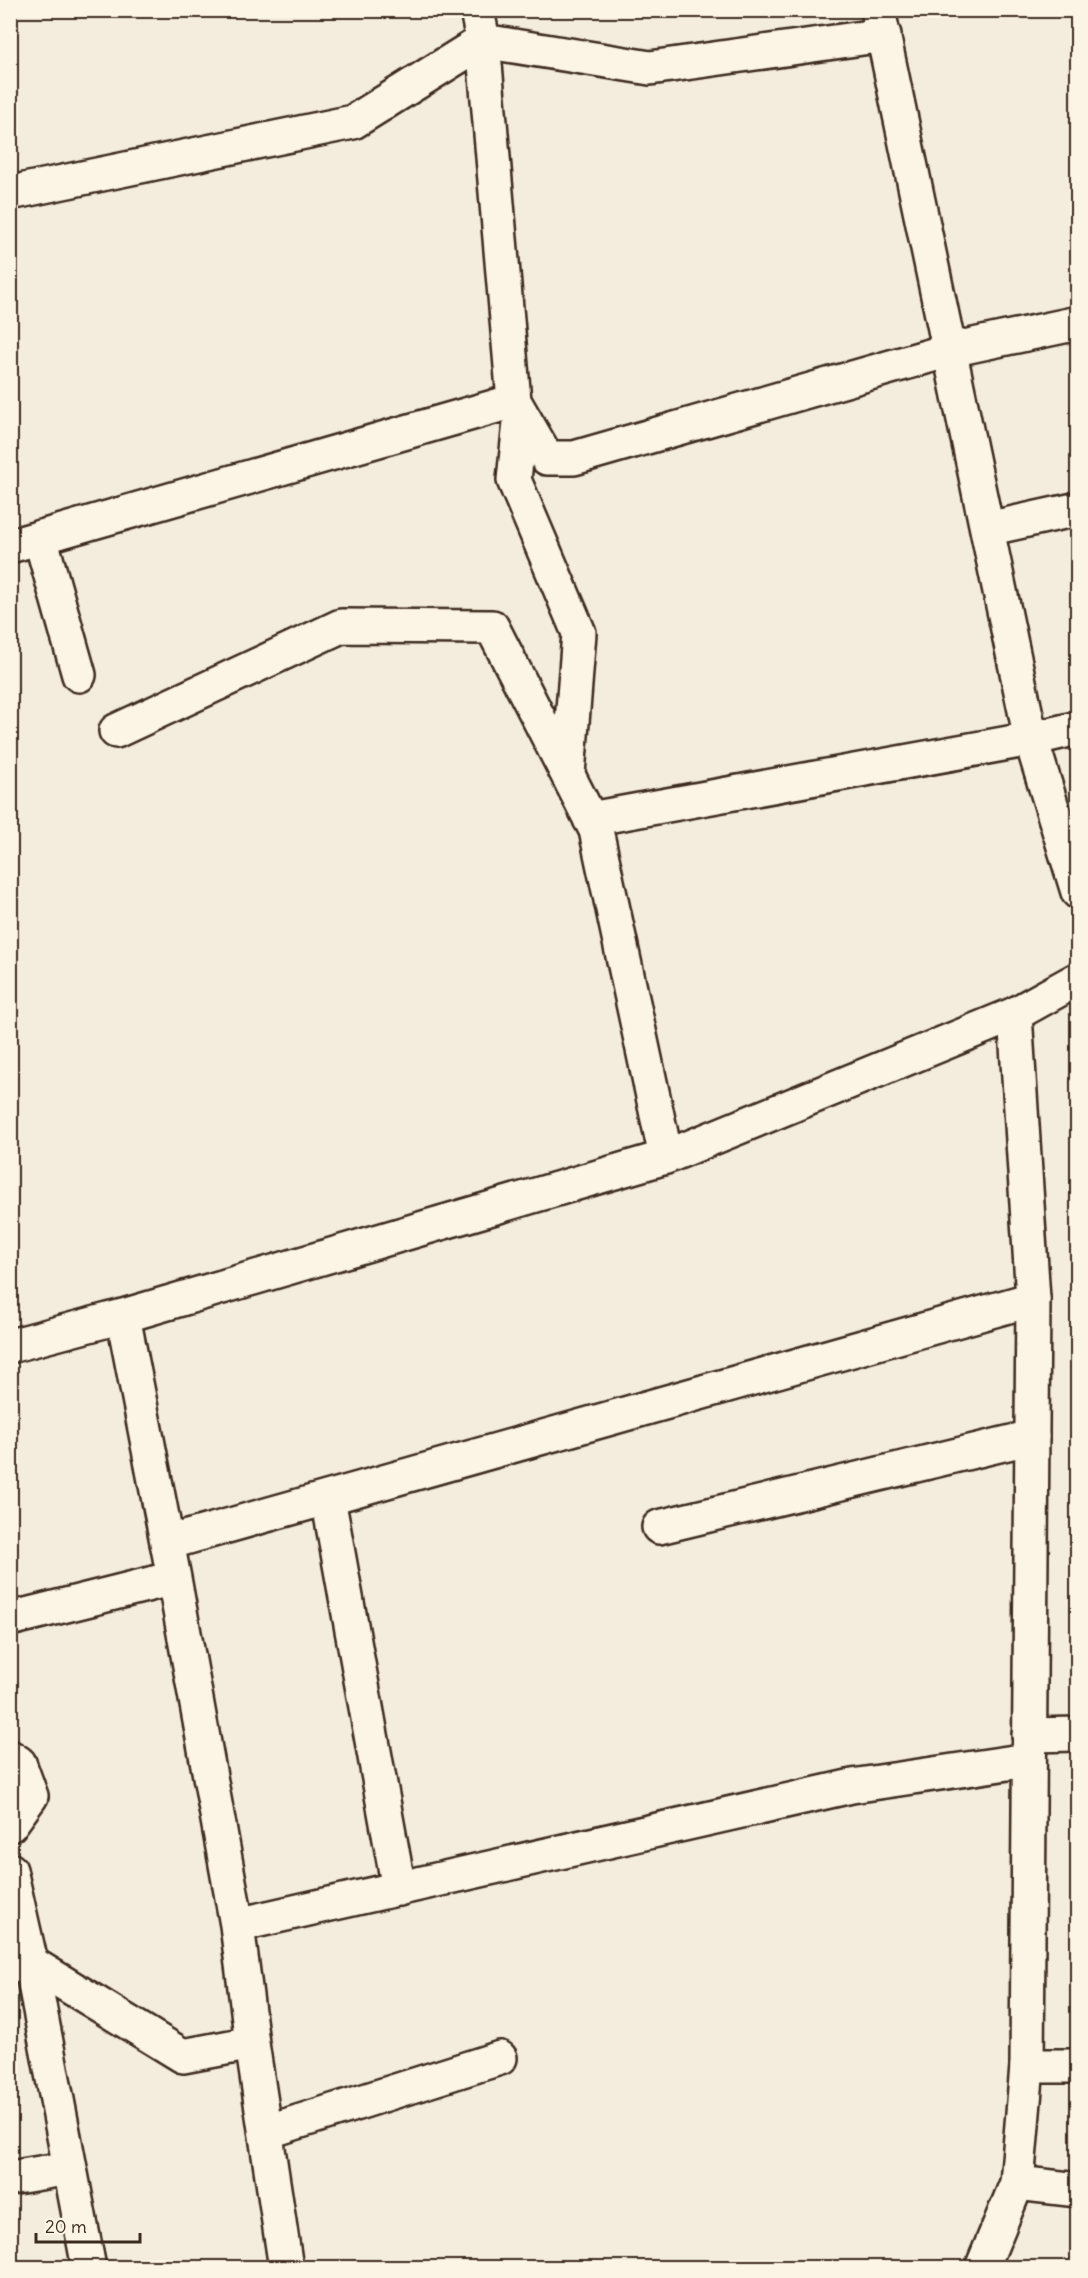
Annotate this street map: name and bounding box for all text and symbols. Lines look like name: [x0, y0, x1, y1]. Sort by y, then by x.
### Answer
scale bar: [36, 2206, 140, 2244]
text: 20 m: [45, 2215, 87, 2238]

